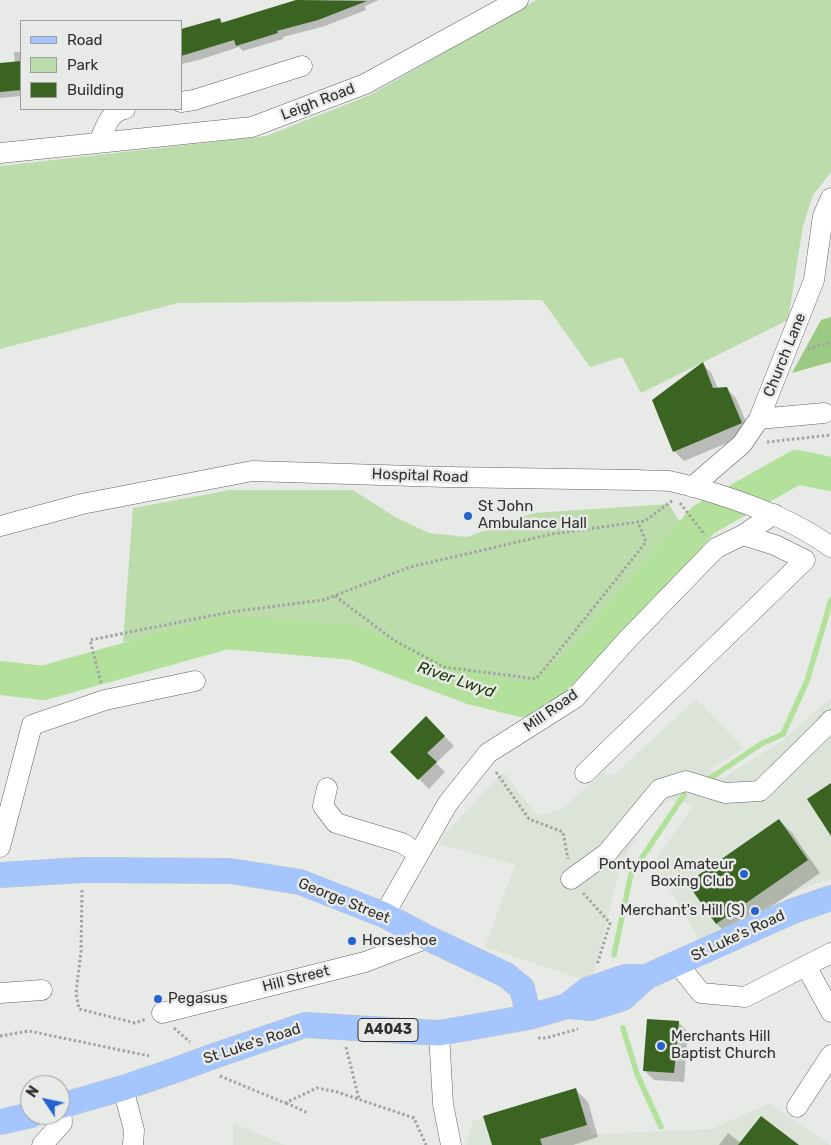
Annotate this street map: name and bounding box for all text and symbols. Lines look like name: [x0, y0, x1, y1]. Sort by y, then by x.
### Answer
legend: [20, 20, 182, 110]
text: Road: [67, 31, 103, 49]
text: Park: [67, 56, 98, 74]
street label: Leigh Road: [279, 80, 357, 124]
text: Building: [67, 81, 124, 99]
street label: Church Lane: [760, 310, 810, 400]
street label: Hospital Road: [371, 465, 469, 487]
place label: St John Ambulance Hall: [478, 498, 587, 533]
marker: St John Ambulance Hall: [462, 510, 474, 522]
water label: River Lwyd: [415, 658, 497, 702]
street label: Mill Road: [520, 686, 582, 736]
place label: Pontypool Amateur Boxing Club: [599, 856, 734, 891]
marker: Pontypool Amateur Boxing Club: [738, 868, 750, 880]
street label: George Street: [296, 874, 392, 928]
place label: Merchant's Hill (S): [620, 902, 745, 920]
marker: Merchant's Hill (S): [749, 905, 761, 917]
street label: St Luke's Road: [688, 906, 788, 966]
place label: Horseshoe: [362, 932, 437, 950]
marker: Horseshoe: [346, 935, 358, 947]
street label: Hill Street: [261, 962, 331, 996]
place label: Pegasus: [168, 990, 227, 1008]
marker: Pegasus: [152, 993, 164, 1005]
road number: A4043: [358, 1018, 418, 1042]
street label: St Luke's Road: [201, 1020, 303, 1068]
place label: Merchants Hill Baptist Church: [671, 1028, 776, 1063]
marker: Merchants Hill Baptist Church: [655, 1040, 667, 1052]
north arrow: [20, 1075, 70, 1125]
text: N: [23, 1083, 43, 1101]

